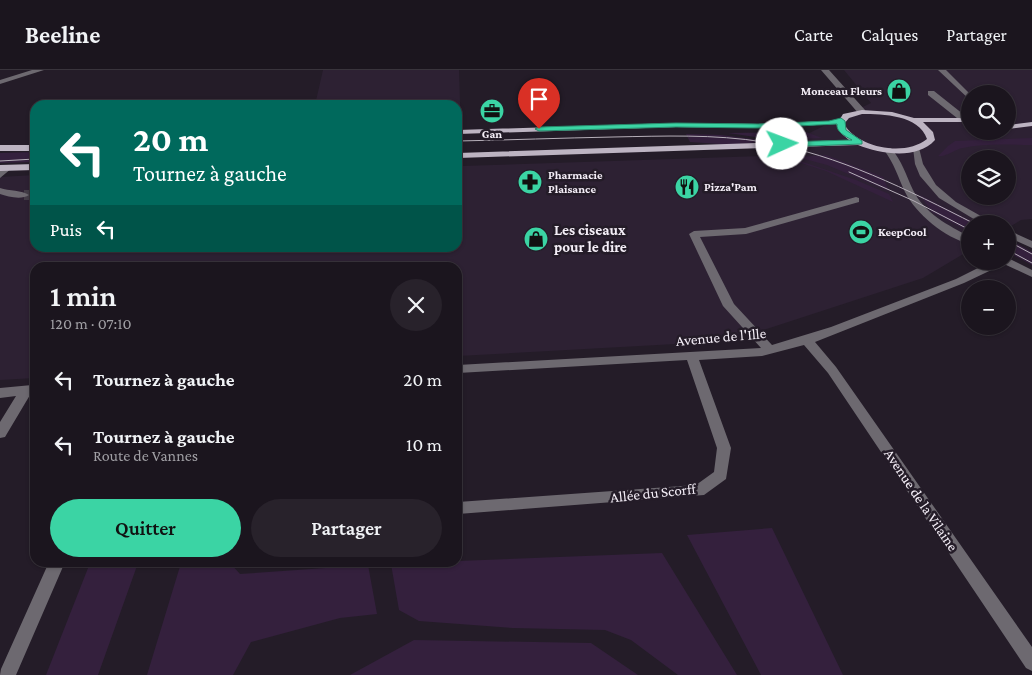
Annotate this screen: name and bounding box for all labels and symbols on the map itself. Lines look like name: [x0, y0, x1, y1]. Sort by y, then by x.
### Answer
pin: [518, 78, 560, 129]
shop icon: Monceau Fleurs: [886, 78, 912, 104]
place label: Monceau Fleurs: [801, 84, 882, 98]
office icon: Gan: [479, 98, 505, 124]
position arrow: [755, 117, 807, 169]
place label: Gan: [482, 127, 502, 141]
place label: Pharmacie Plaisance: [548, 168, 603, 196]
pharmacy icon: Pharmacie Plaisance: [517, 169, 543, 195]
restaurant icon: Pizza'Pam: [674, 174, 700, 200]
place label: Pizza'Pam: [704, 180, 758, 194]
sports icon: KeepCool: [848, 219, 874, 245]
place label: Les ciseaux pour le dire: [554, 222, 627, 255]
place label: KeepCool: [878, 225, 927, 239]
shop icon: Les ciseaux pour le dire: [523, 226, 549, 252]
street label: Avenue de l'Ille: [675, 325, 767, 349]
street label: Avenue de la Vilaine: [881, 446, 961, 554]
street label: Allée du Scorff: [609, 480, 698, 505]

